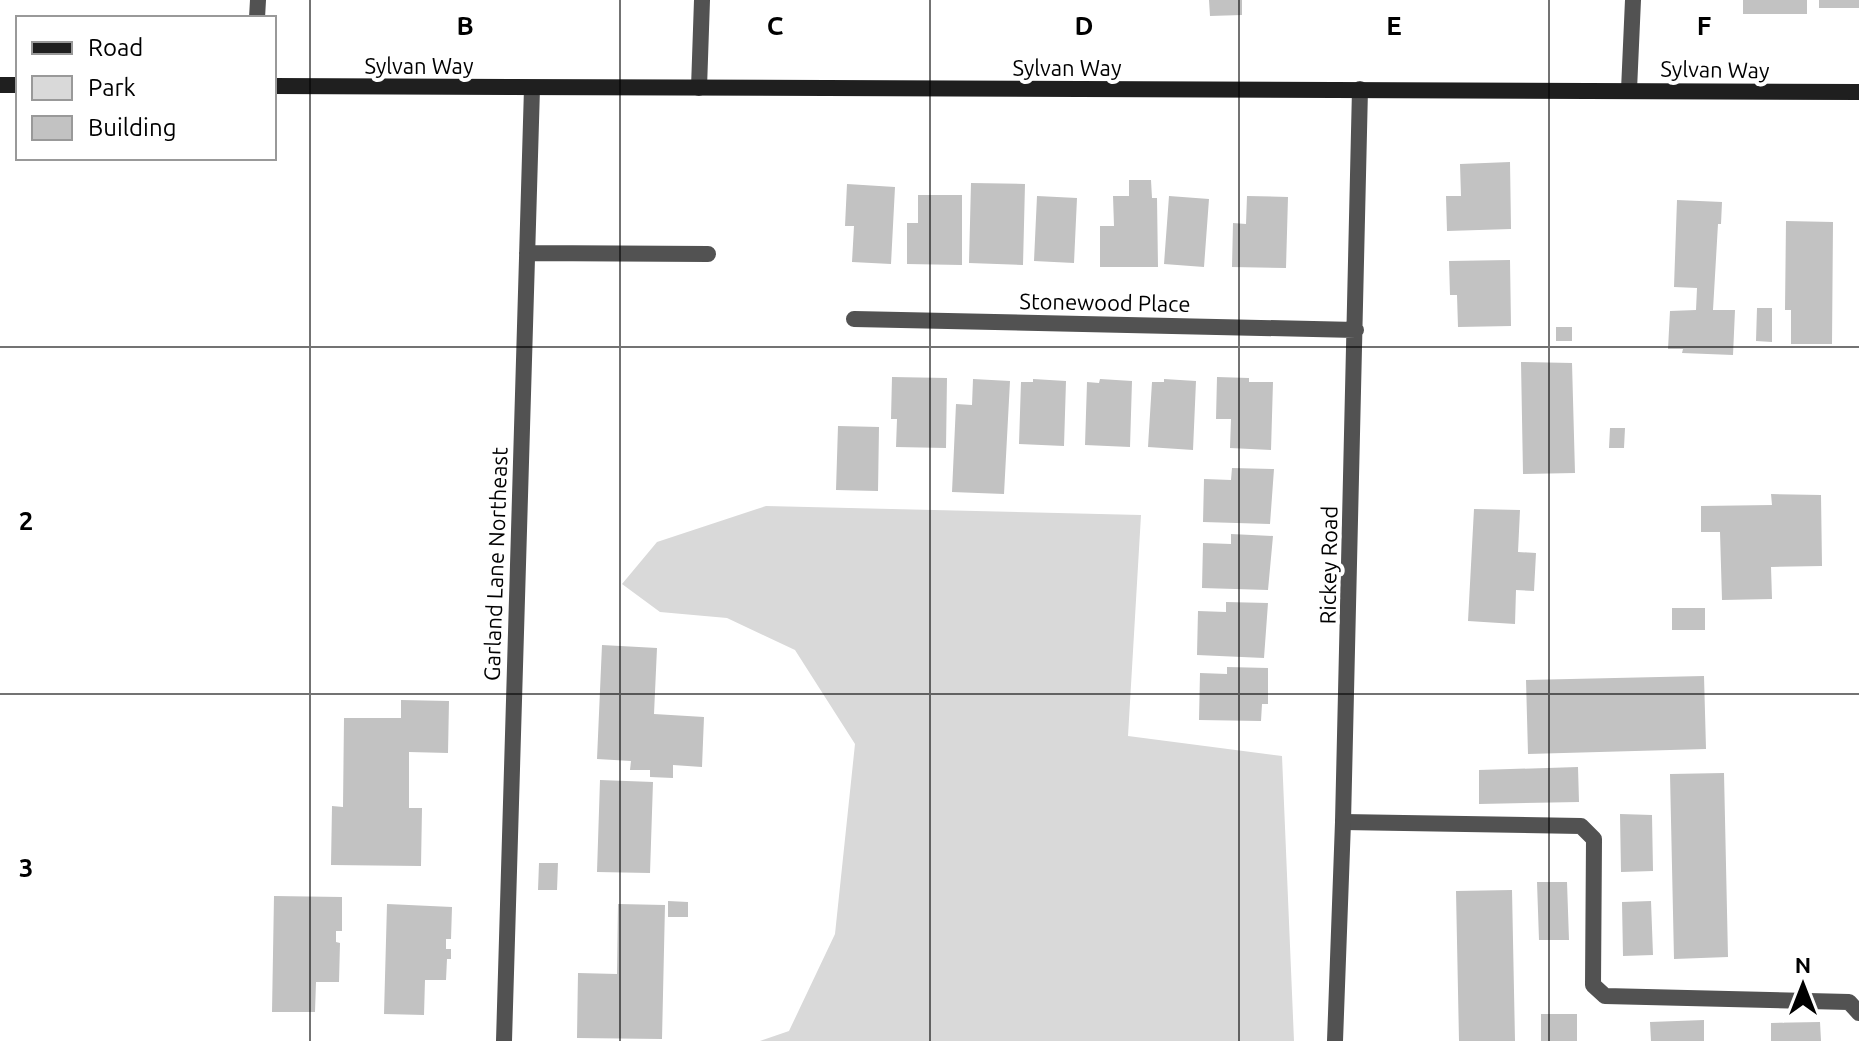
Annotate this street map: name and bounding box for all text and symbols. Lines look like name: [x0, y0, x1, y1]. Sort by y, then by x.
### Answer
text: B: [456, 11, 474, 40]
text: C: [767, 11, 784, 40]
text: D: [1075, 11, 1093, 40]
text: E: [1386, 11, 1402, 40]
text: F: [1697, 11, 1711, 40]
legend: [16, 16, 276, 160]
text: Road: [88, 34, 143, 61]
street label: Sylvan Way: [364, 53, 474, 78]
street label: Sylvan Way: [1012, 55, 1122, 80]
street label: Sylvan Way: [1660, 56, 1770, 82]
text: Park: [88, 74, 136, 101]
text: Building: [88, 114, 176, 141]
street label: Stonewood Place: [1019, 288, 1191, 316]
street label: Garland Lane Northeast: [478, 446, 512, 681]
text: 2: [19, 506, 33, 535]
street label: Rickey Road: [1314, 506, 1342, 624]
text: 3: [19, 853, 33, 882]
north arrow: [1763, 945, 1843, 1025]
text: N: [1795, 952, 1811, 977]

